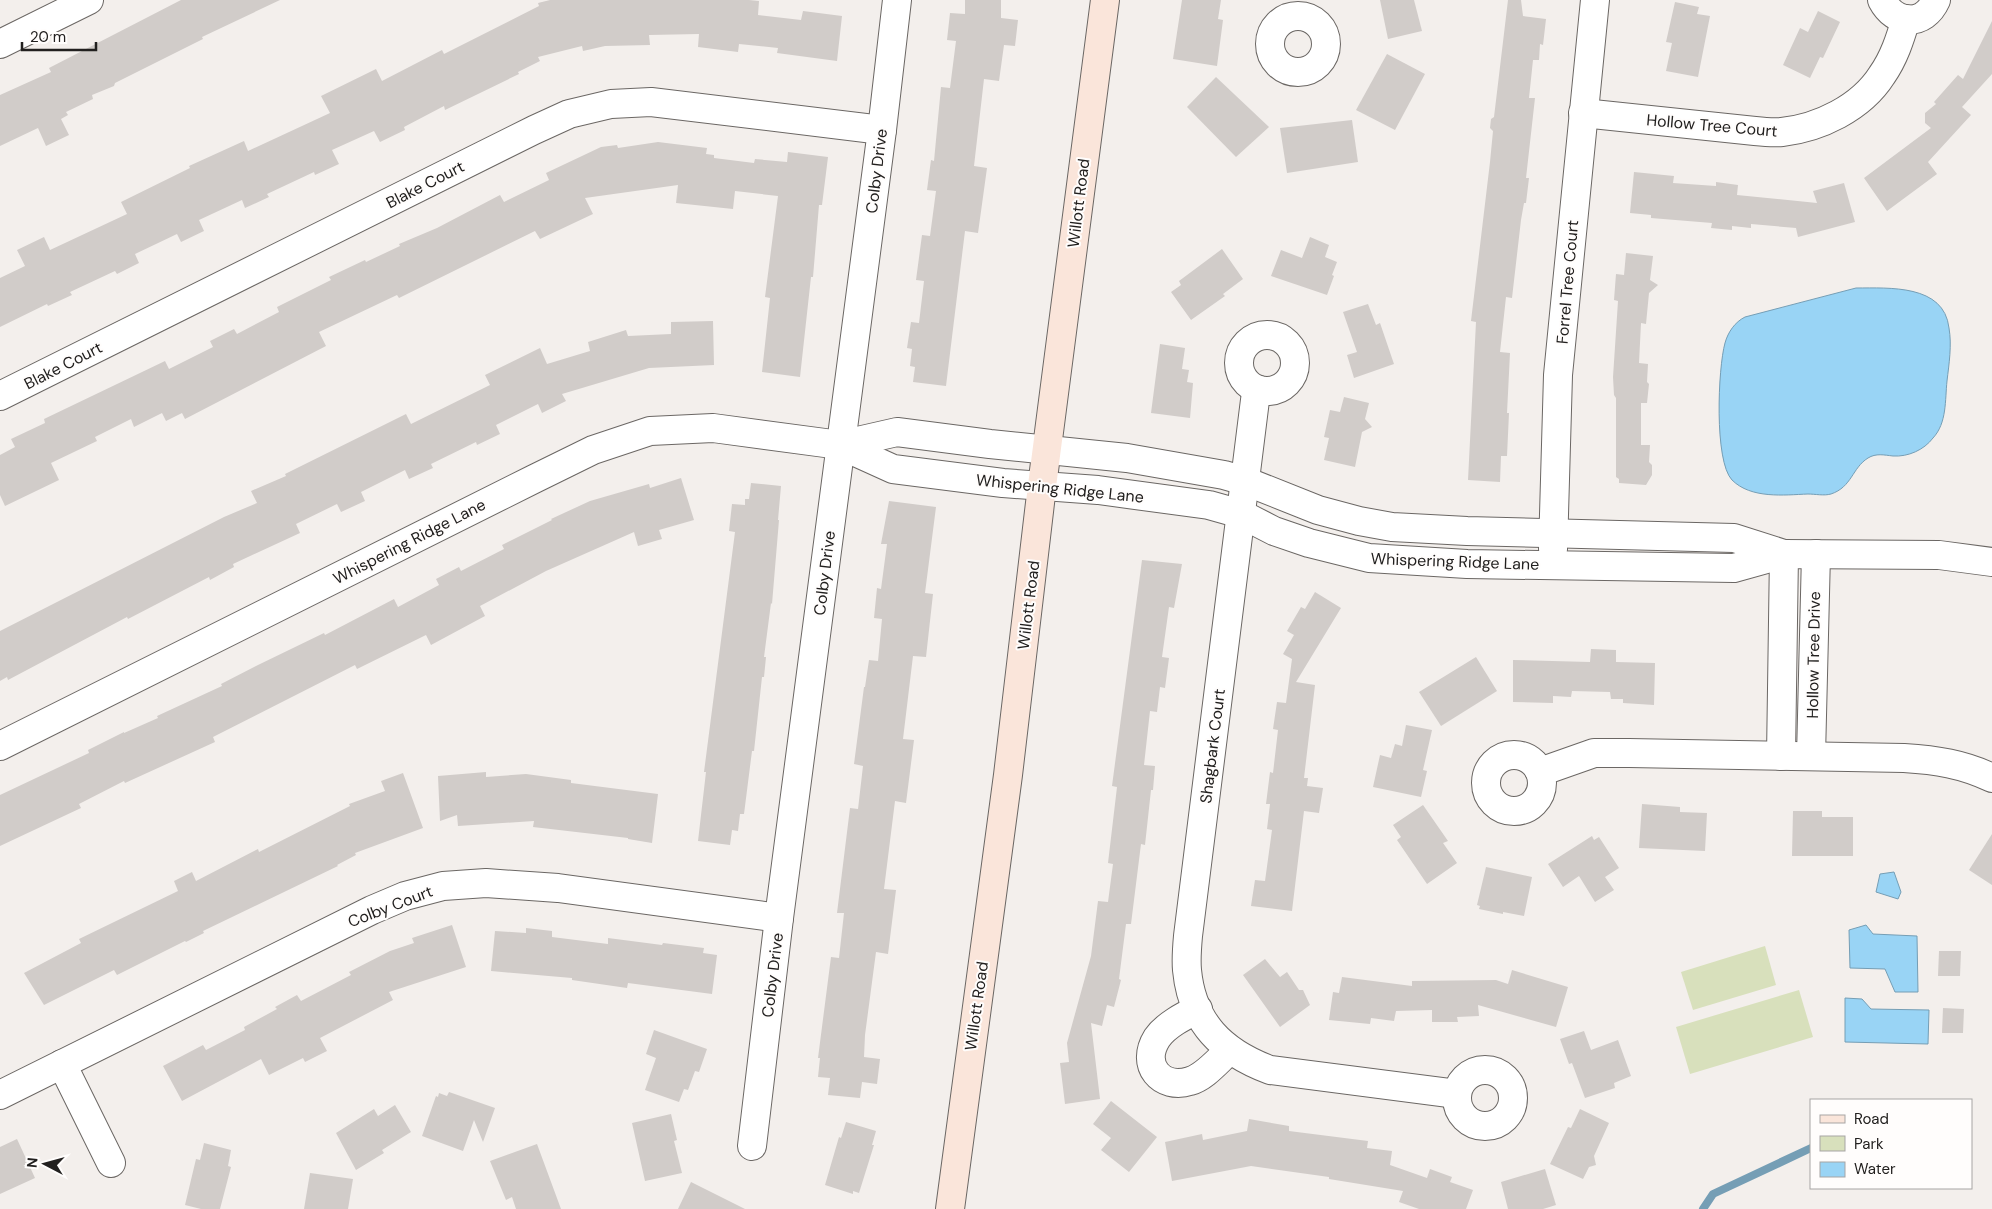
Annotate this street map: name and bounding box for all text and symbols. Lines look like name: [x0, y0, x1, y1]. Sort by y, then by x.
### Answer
scale bar: [22, 20, 96, 52]
text: 20 m: [30, 27, 66, 47]
street label: Hollow Tree Court: [1645, 109, 1778, 142]
street label: Colby Drive: [861, 128, 892, 215]
street label: Blake Court: [383, 156, 468, 213]
street label: Willott Road: [1063, 157, 1094, 249]
street label: Forrel Tree Court: [1552, 219, 1583, 345]
street label: Blake Court: [21, 337, 106, 394]
street label: Whispering Ridge Lane: [975, 469, 1145, 508]
street label: Whispering Ridge Lane: [329, 494, 489, 589]
street label: Colby Drive: [809, 530, 840, 617]
street label: Whispering Ridge Lane: [1370, 548, 1540, 575]
street label: Willott Road: [1013, 559, 1044, 651]
street label: Hollow Tree Drive: [1802, 591, 1825, 719]
street label: Shagbark Court: [1195, 688, 1230, 805]
street label: Colby Court: [345, 881, 436, 932]
street label: Colby Drive: [757, 932, 788, 1019]
street label: Willott Road: [960, 960, 993, 1052]
legend: [1810, 1099, 1972, 1189]
text: Road: [1854, 1109, 1889, 1129]
text: Park: [1854, 1134, 1884, 1154]
north arrow: [20, 1139, 70, 1189]
text: N: [23, 1157, 42, 1169]
text: Water: [1854, 1159, 1896, 1179]

